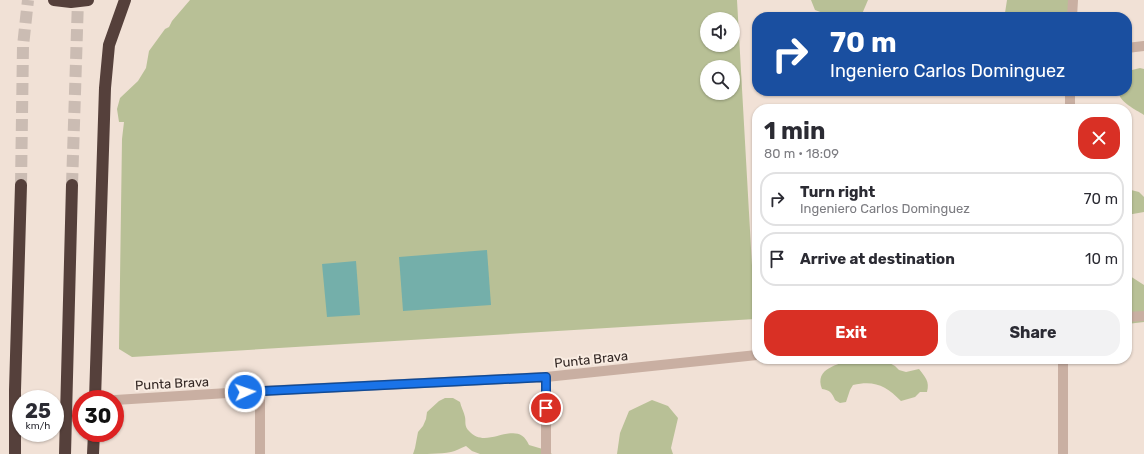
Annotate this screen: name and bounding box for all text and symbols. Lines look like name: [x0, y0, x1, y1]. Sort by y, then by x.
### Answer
map controls: [700, 12, 740, 100]
button: sound: [700, 12, 740, 52]
text: 70 m: [830, 26, 897, 59]
icon: right: [764, 28, 816, 80]
button: search: [700, 60, 740, 100]
text: Ingeniero Carlos Dominguez: [830, 60, 1065, 82]
text: 1 min: [764, 117, 825, 145]
button: close: [1078, 117, 1120, 159]
text: 80 m · 18:09: [764, 146, 839, 161]
text: Turn right: [800, 183, 875, 201]
icon: right: [766, 188, 788, 210]
text: 70 m: [1084, 190, 1118, 208]
text: Ingeniero Carlos Dominguez: [800, 201, 970, 216]
icon: arrive: [766, 248, 788, 270]
text: Arrive at destination: [800, 250, 955, 268]
text: 10 m: [1085, 250, 1118, 268]
button: Exit: [764, 310, 938, 356]
button: Share: [946, 310, 1120, 356]
street label: Punta Brava: [553, 348, 629, 371]
position arrow: [224, 371, 266, 413]
street label: Punta Brava: [135, 374, 209, 393]
speed limit sign: 30: [72, 390, 124, 442]
pin: [529, 391, 563, 425]
icon: arrive: [535, 397, 557, 419]
text: 25: [25, 399, 51, 423]
text: km/h: [26, 420, 50, 432]

